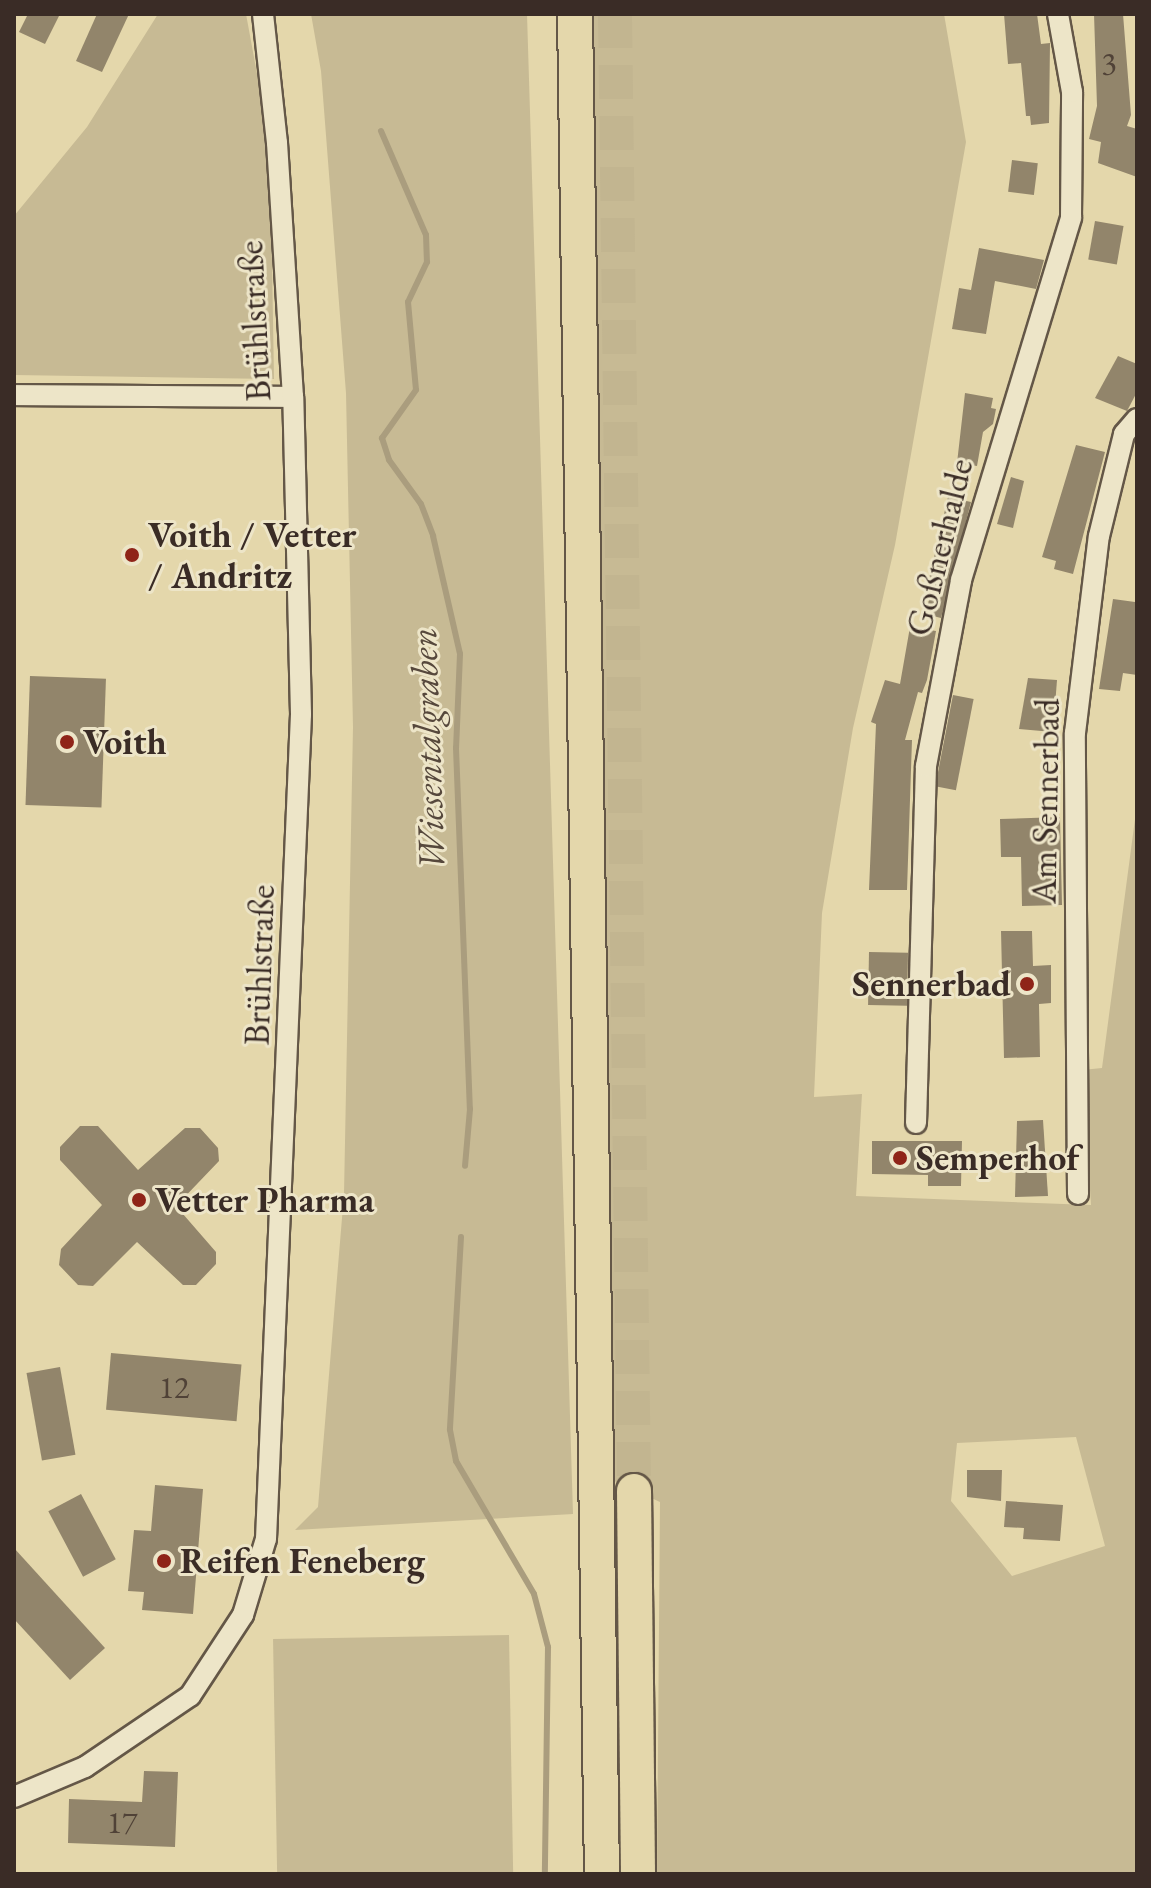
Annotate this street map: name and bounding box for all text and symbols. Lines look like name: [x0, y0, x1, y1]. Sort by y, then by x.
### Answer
house number: 3: [1101, 44, 1117, 82]
street label: Brühlstraße: [228, 240, 280, 402]
street label: Goßnerhalde: [896, 454, 982, 640]
place label: Voith / Vetter / Andritz: [148, 512, 356, 597]
marker: Voith / Vetter / Andritz: [123, 546, 141, 564]
water label: Wiesentalgraben: [400, 627, 454, 871]
street label: Am Sennerbad: [1022, 698, 1068, 904]
place label: Voith: [83, 720, 167, 764]
marker: Voith: [58, 733, 76, 751]
street label: Brühlstraße: [235, 884, 283, 1046]
place label: Sennerbad: [852, 962, 1011, 1006]
marker: Sennerbad: [1018, 975, 1036, 993]
place label: Semperhof: [916, 1136, 1079, 1180]
marker: Semperhof: [891, 1149, 909, 1167]
place label: Vetter Pharma: [155, 1178, 374, 1222]
marker: Vetter Pharma: [130, 1191, 148, 1209]
house number: 12: [159, 1368, 189, 1406]
place label: Reifen Feneberg: [180, 1539, 425, 1583]
marker: Reifen Feneberg: [155, 1552, 173, 1570]
house number: 17: [107, 1803, 137, 1841]

